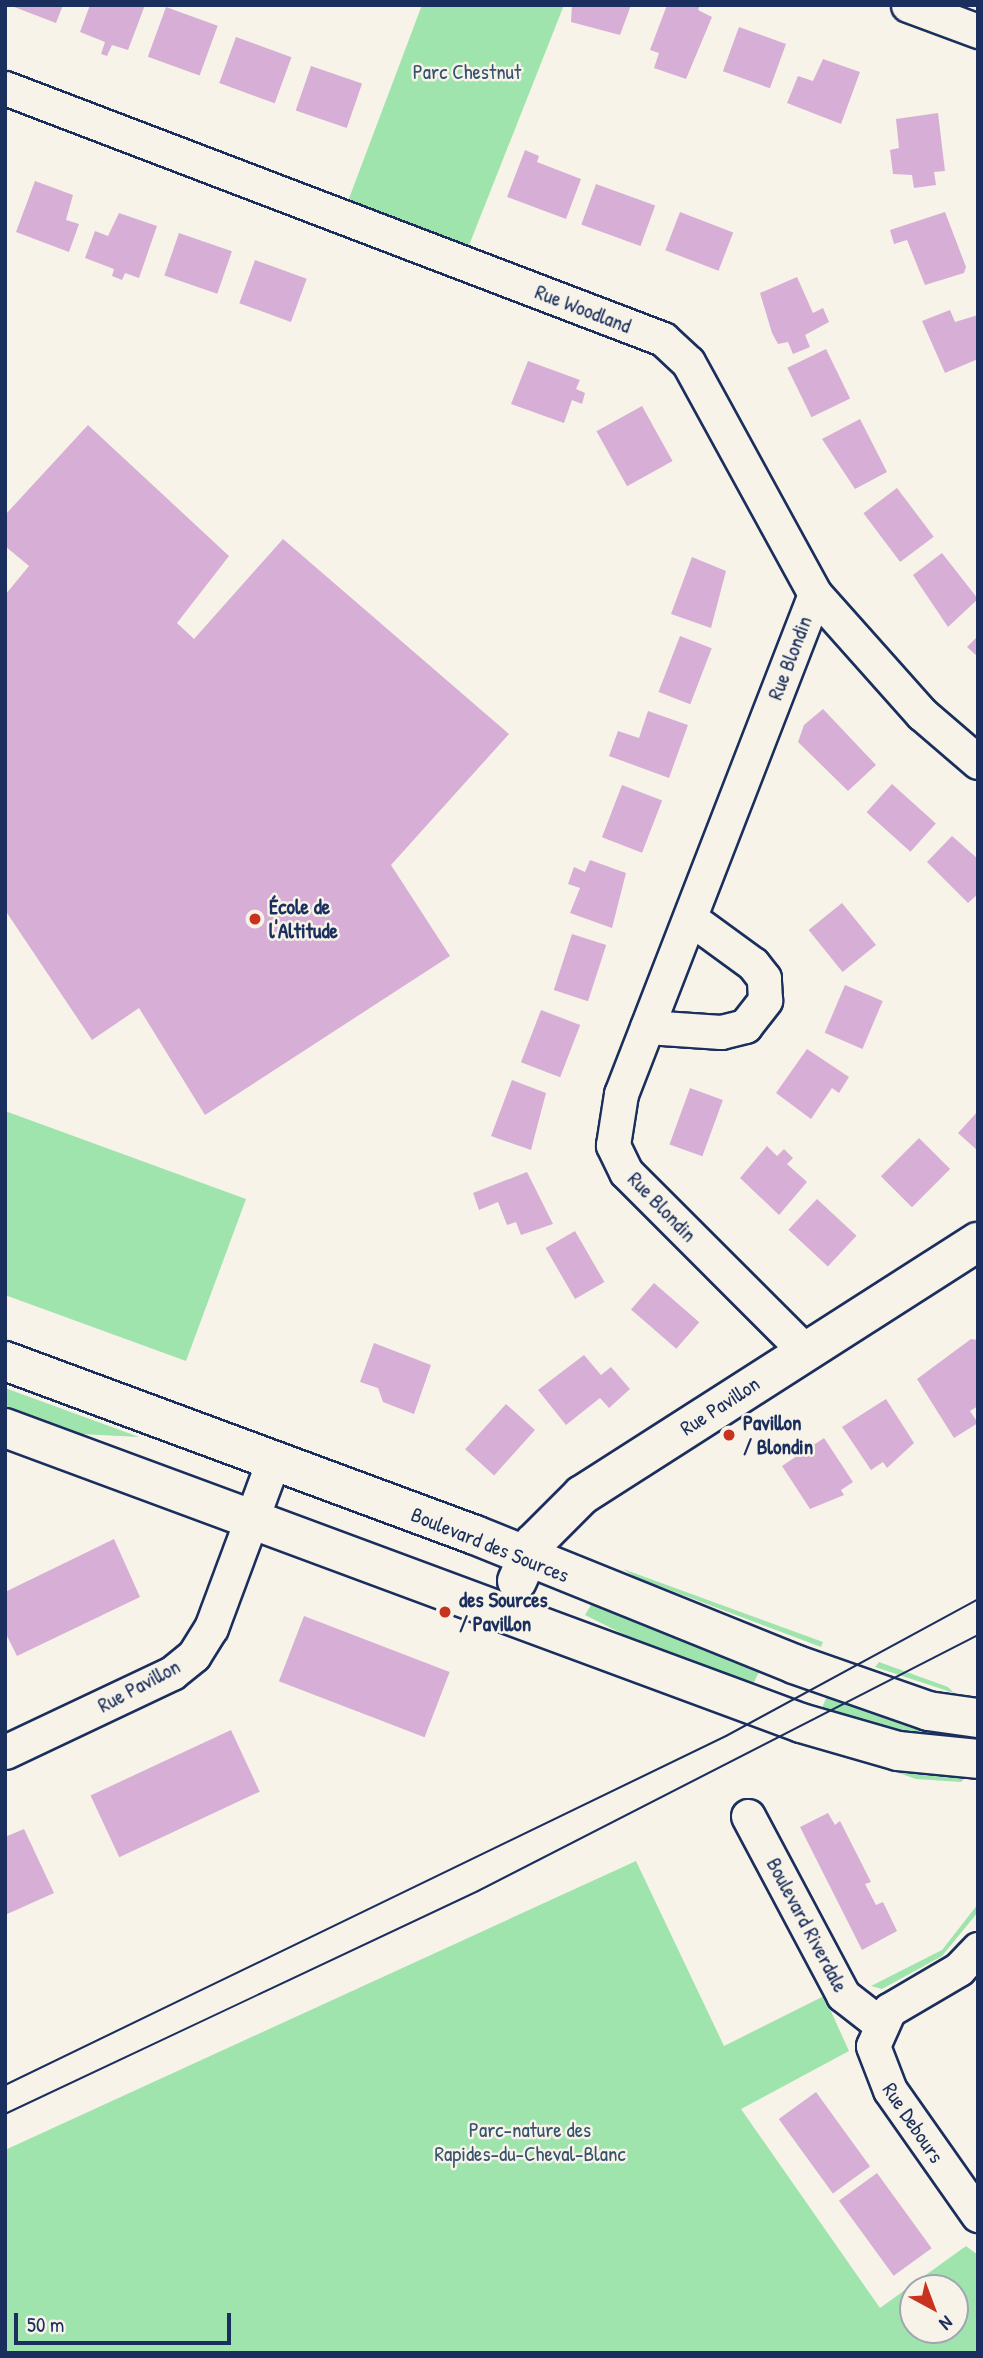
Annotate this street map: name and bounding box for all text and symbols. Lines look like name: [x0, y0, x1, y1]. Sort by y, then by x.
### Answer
park label: Parc Chestnut: [413, 59, 521, 85]
street label: Rue Woodland: [531, 279, 635, 339]
street label: Rue Blondin: [763, 613, 817, 703]
place label: École de l'Altitude: [269, 894, 338, 944]
marker: École de l'Altitude: [247, 911, 263, 927]
street label: Rue Blondin: [622, 1167, 702, 1247]
street label: Rue Pavillon: [676, 1371, 764, 1441]
place label: Pavillon / Blondin: [743, 1410, 813, 1460]
marker: Pavillon / Blondin: [721, 1427, 737, 1443]
street label: Boulevard des Sources: [407, 1502, 573, 1588]
place label: des Sources / Pavillon: [459, 1587, 548, 1637]
marker: des Sources / Pavillon: [437, 1604, 453, 1620]
street label: Rue Pavillon: [94, 1654, 184, 1718]
street label: Boulevard Riverdale: [761, 1853, 853, 1997]
street label: Rue Debours: [877, 2078, 949, 2168]
park label: Parc-nature des Rapides-du-Cheval-Blanc: [434, 2117, 626, 2167]
north arrow: [899, 2274, 969, 2344]
scale bar: [18, 2298, 234, 2342]
text: 50 m: [27, 2310, 64, 2339]
text: N: [934, 2310, 959, 2336]

